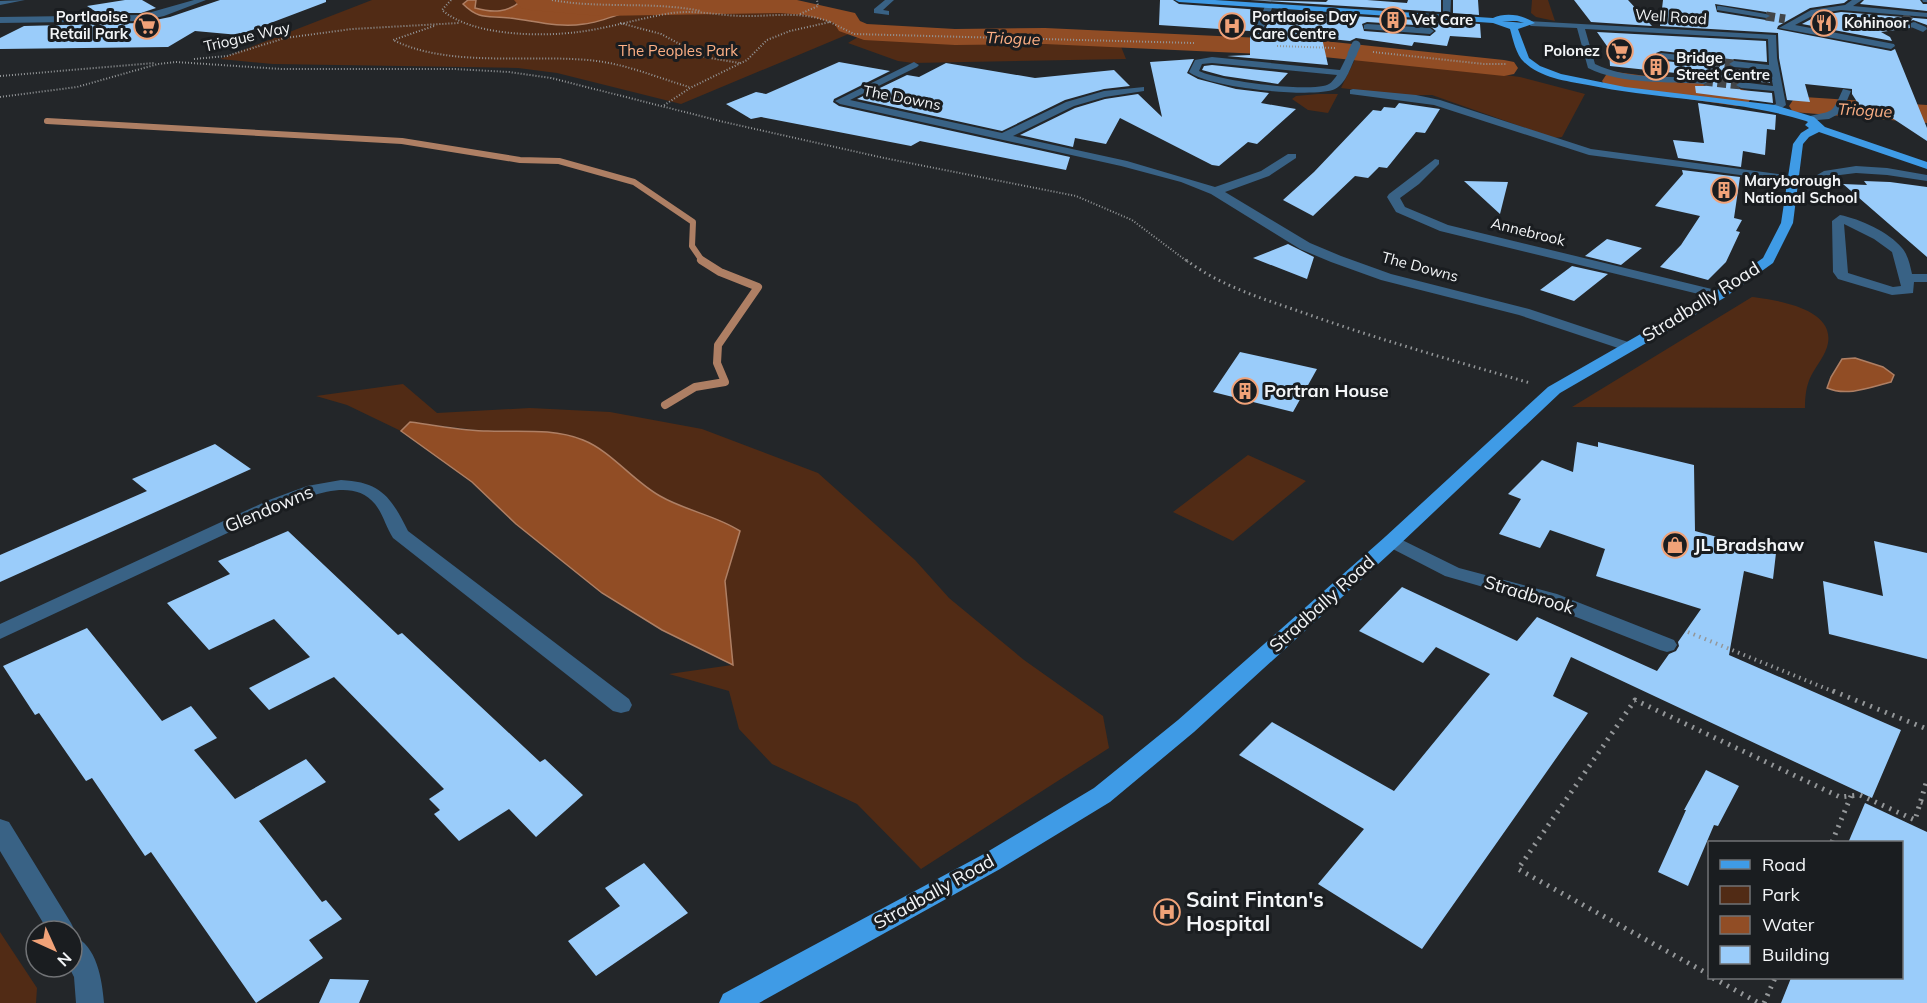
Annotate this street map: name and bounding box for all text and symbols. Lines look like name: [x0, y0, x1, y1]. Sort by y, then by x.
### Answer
building icon: Vet Care: [1378, 5, 1408, 35]
street label: Well Road: [1635, 5, 1708, 28]
place label: Portlaoise Retail Park: [49, 7, 129, 43]
place label: Portlaoise Day Care Centre: [1252, 7, 1358, 43]
restaurant icon: Kohinoor: [1809, 8, 1839, 38]
place label: Vet Care: [1411, 10, 1473, 29]
supermarket icon: Portlaoise Retail Park: [132, 11, 162, 41]
hospital icon: Portlaoise Day Care Centre: [1217, 11, 1247, 41]
place label: Kohinoor: [1844, 13, 1908, 32]
street label: Triogue Way: [202, 17, 292, 56]
water label: Triogue: [985, 27, 1041, 49]
supermarket icon: Polonez: [1605, 36, 1635, 66]
park label: The Peoples Park: [618, 41, 738, 60]
place label: Polonez: [1544, 41, 1600, 60]
place label: Bridge Street Centre: [1676, 48, 1770, 84]
building icon: Bridge Street Centre: [1641, 52, 1671, 82]
street label: The Downs: [862, 81, 943, 114]
water label: Triogue: [1837, 99, 1893, 121]
place label: Maryborough National School: [1744, 171, 1857, 207]
building icon: Maryborough National School: [1709, 175, 1739, 205]
street label: Annebrook: [1489, 213, 1568, 250]
street label: The Downs: [1380, 247, 1461, 286]
street label: Stradbally Road: [1638, 256, 1764, 347]
building icon: Portran House: [1230, 376, 1260, 406]
place label: Portran House: [1264, 379, 1389, 402]
street label: Glendowns: [221, 480, 317, 537]
shop icon: JL Bradshaw: [1660, 530, 1690, 560]
place label: JL Bradshaw: [1694, 533, 1804, 556]
street label: Stradbally Road: [1264, 550, 1379, 657]
street label: Stradbrook: [1482, 570, 1577, 619]
legend: [1708, 841, 1903, 979]
street label: Stradbally Road: [870, 849, 998, 934]
text: Road: [1762, 853, 1806, 876]
text: Park: [1762, 883, 1801, 906]
place label: Saint Fintan's Hospital: [1186, 886, 1324, 936]
hospital icon: Saint Fintan's Hospital: [1152, 897, 1182, 927]
text: Water: [1762, 913, 1815, 936]
north arrow: [24, 919, 84, 979]
text: Building: [1762, 943, 1830, 966]
text: N: [53, 948, 76, 971]

